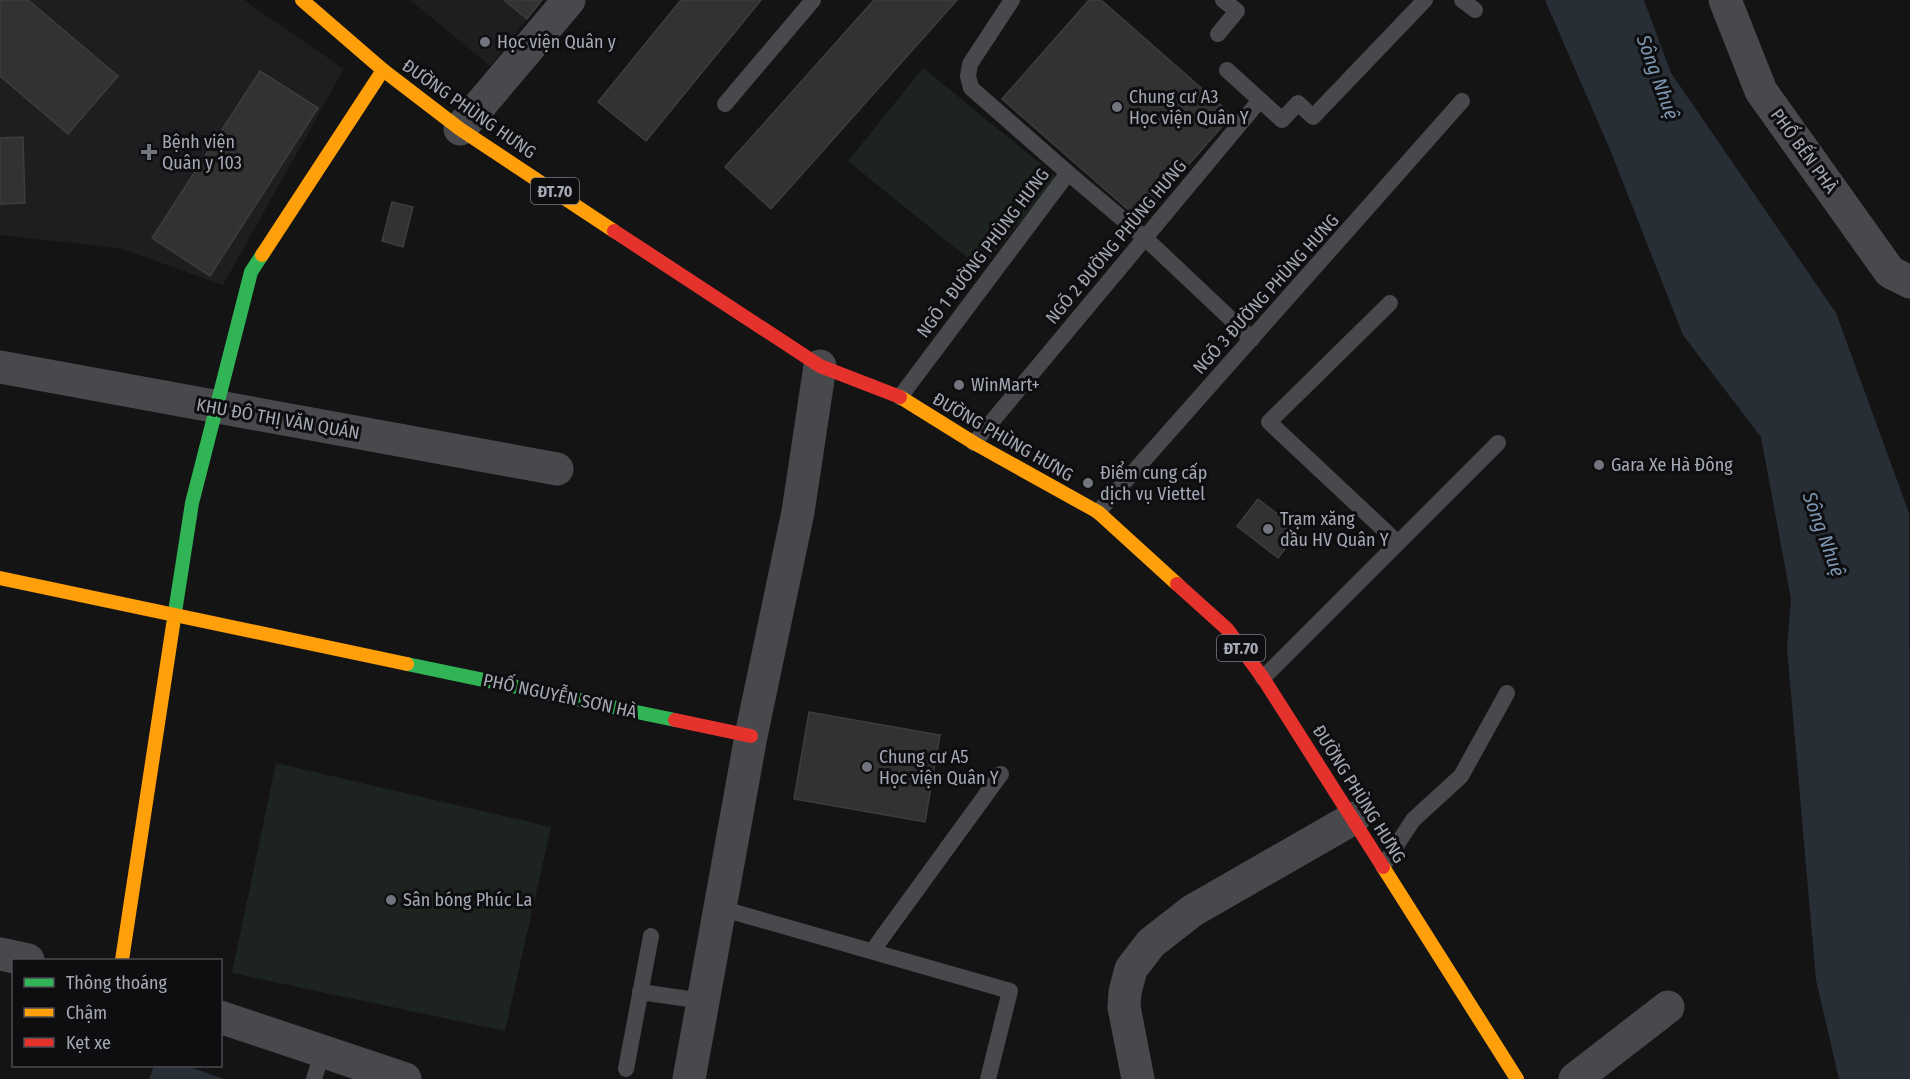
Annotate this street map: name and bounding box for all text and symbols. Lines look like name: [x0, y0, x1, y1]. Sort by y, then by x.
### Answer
place label: Học viện Quân y: [497, 31, 616, 53]
water label: Sông Nhuệ: [1631, 31, 1685, 123]
marker: Học viện Quân y: [478, 35, 492, 49]
street label: ĐƯỜNG PHÙNG HƯNG: [398, 54, 541, 163]
place label: Chung cư A3 Học viện Quân Y: [1129, 86, 1249, 129]
marker: Chung cư A3 Học viện Quân Y: [1110, 100, 1124, 114]
street label: PHỐ BẾN PHÀ: [1766, 103, 1845, 198]
place label: Bệnh viện Quân y 103: [162, 131, 242, 174]
marker: Bệnh viện Quân y 103: [140, 143, 158, 161]
street label: NGÕ 2 ĐƯỜNG PHÙNG HƯNG: [1040, 155, 1191, 329]
street label: NGÕ 1 ĐƯỜNG PHÙNG HƯNG: [911, 163, 1054, 342]
road number: ĐT.70: [531, 178, 579, 204]
street label: NGÕ 3 ĐƯỜNG PHÙNG HƯNG: [1188, 209, 1344, 379]
place label: WinMart+: [971, 374, 1040, 396]
marker: WinMart+: [952, 378, 966, 392]
street label: ĐƯỜNG PHÙNG HƯNG: [929, 387, 1078, 486]
street label: KHU ĐÔ THỊ VĂN QUÁN: [195, 393, 361, 444]
place label: Gara Xe Hà Đông: [1611, 454, 1733, 476]
marker: Gara Xe Hà Đông: [1592, 458, 1606, 472]
place label: Điểm cung cấp dịch vụ Viettel: [1100, 461, 1207, 505]
marker: Điểm cung cấp dịch vụ Viettel: [1081, 476, 1095, 490]
water label: Sông Nhuệ: [1797, 488, 1851, 580]
place label: Trạm xăng dầu HV Quân Y: [1280, 508, 1389, 551]
marker: Trạm xăng dầu HV Quân Y: [1261, 522, 1275, 536]
road number: ĐT.70: [1217, 635, 1265, 661]
street label: PHỐ NGUYỄN SƠN HÀ: [481, 666, 640, 723]
street label: ĐƯỜNG PHÙNG HƯNG: [1308, 720, 1411, 867]
place label: Chung cư A5 Học viện Quân Y: [879, 746, 999, 789]
marker: Chung cư A5 Học viện Quân Y: [860, 760, 874, 774]
place label: Sân bóng Phúc La: [403, 889, 532, 911]
marker: Sân bóng Phúc La: [384, 893, 398, 907]
legend: [12, 959, 222, 1067]
text: Thông thoáng: [66, 972, 167, 994]
text: Chậm: [66, 1002, 107, 1024]
text: Kẹt xe: [66, 1032, 111, 1054]

